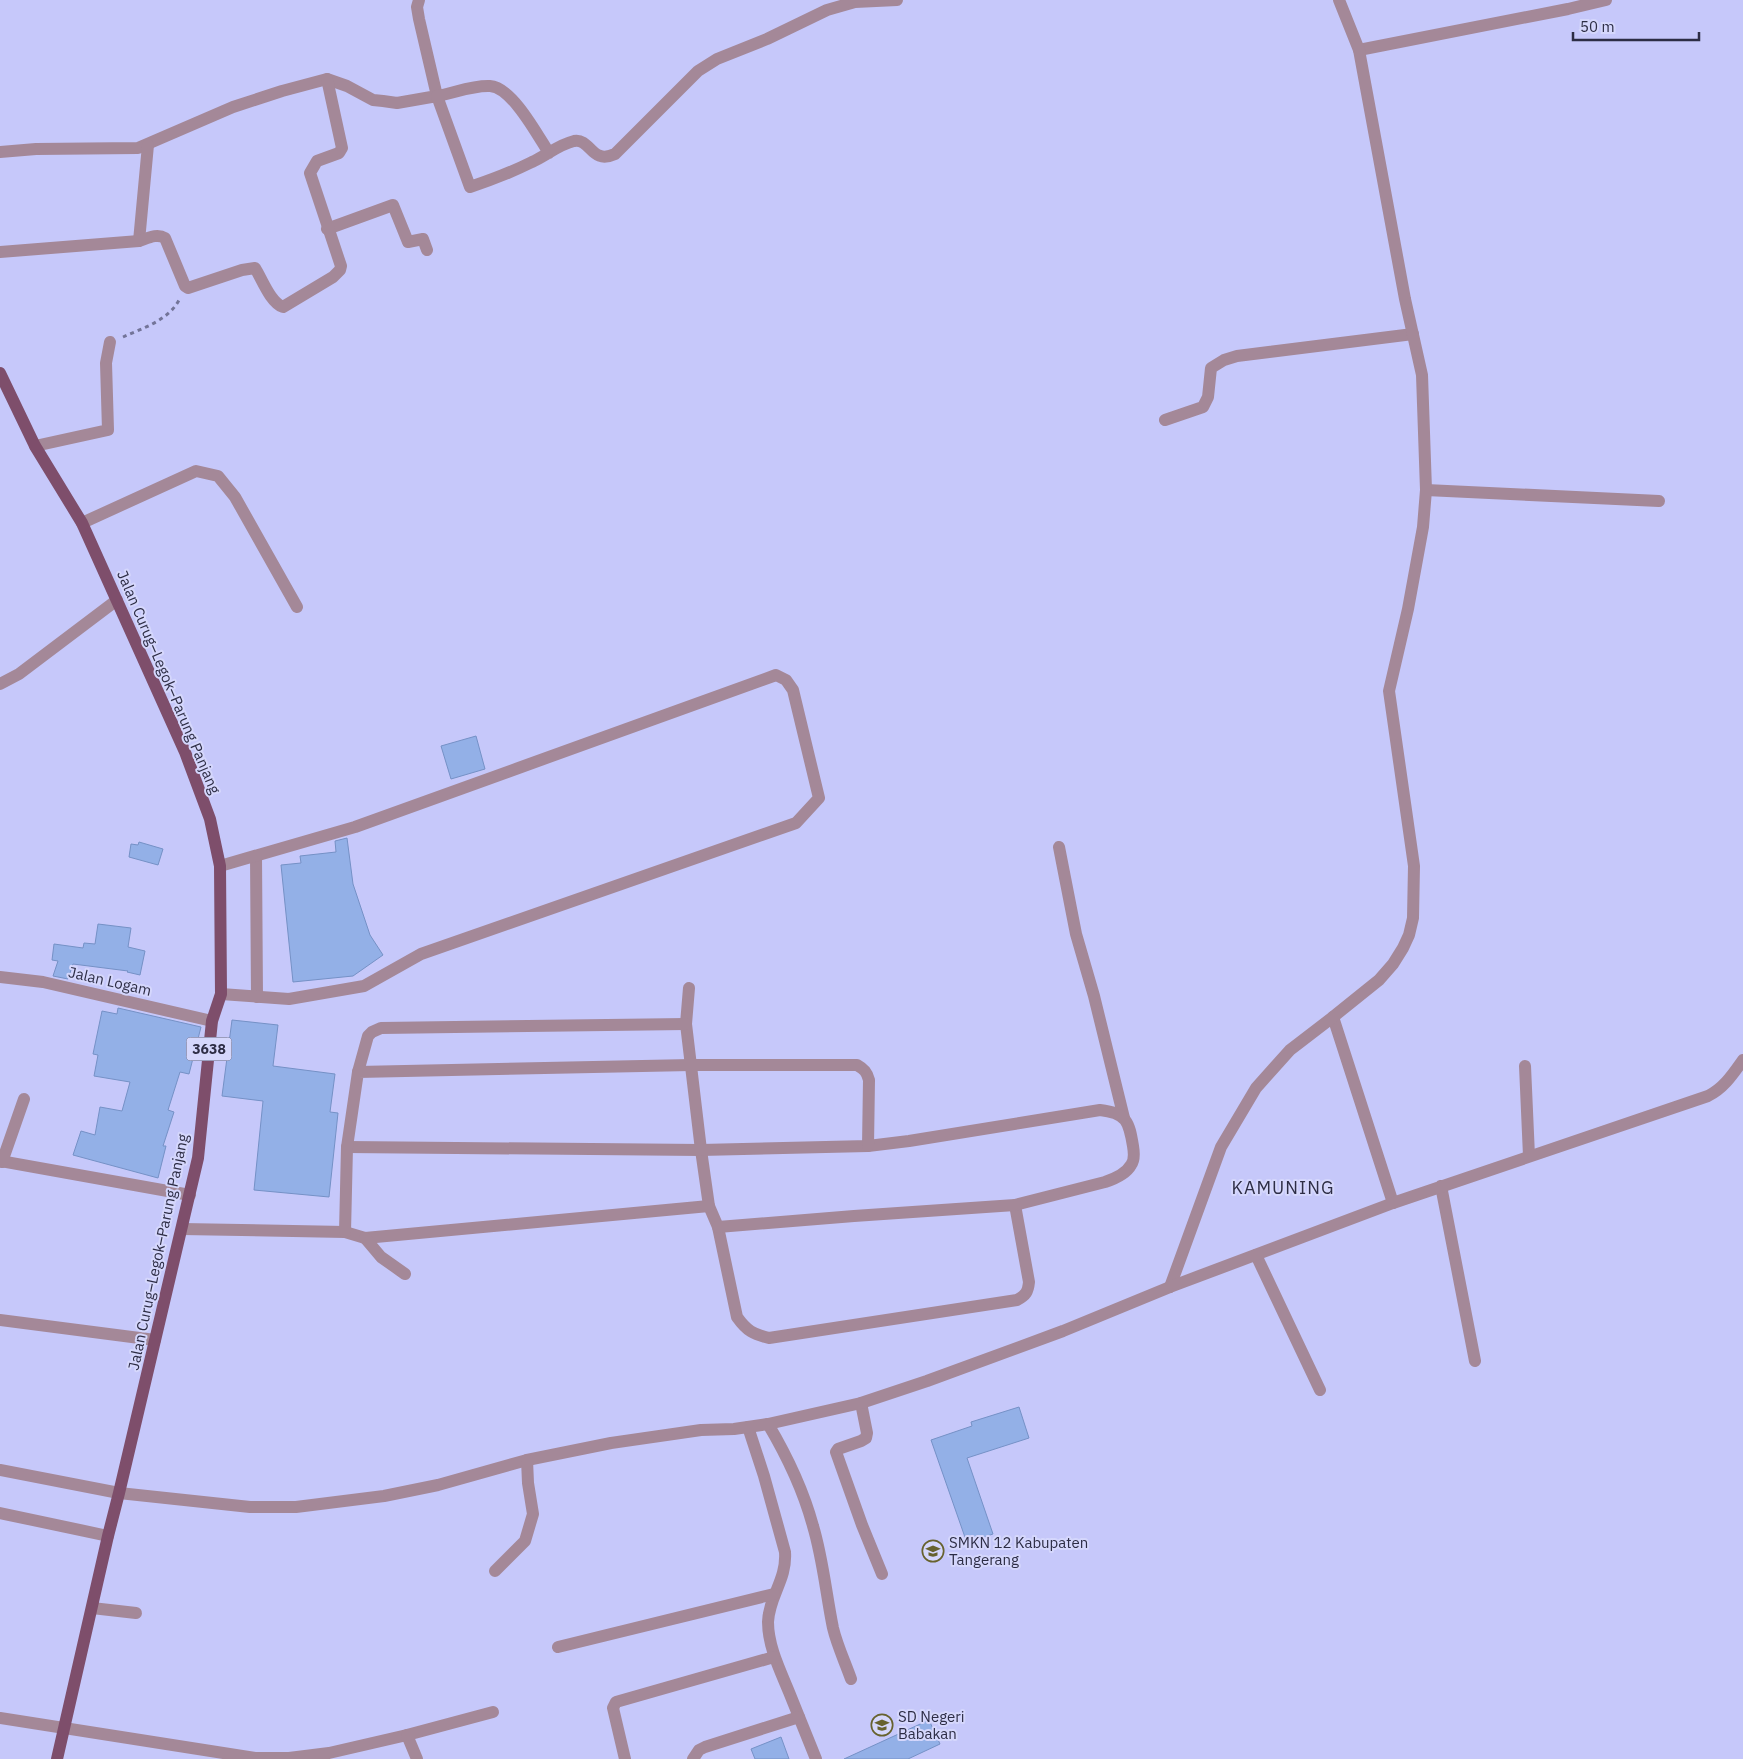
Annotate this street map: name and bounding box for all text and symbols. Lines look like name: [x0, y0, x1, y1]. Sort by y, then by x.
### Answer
scale bar: [1573, 10, 1699, 42]
text: 50 m: [1580, 17, 1615, 36]
street label: Jalan Curug–Legok–Parung Panjang: [113, 567, 225, 797]
street label: Jalan Logam: [67, 962, 153, 1000]
road number: 3638: [186, 1038, 232, 1060]
street label: Jalan Curug–Legok–Parung Panjang: [124, 1132, 192, 1372]
district label: KAMUNING: [1232, 1176, 1334, 1199]
place label: SMKN 12 Kabupaten Tangerang: [949, 1533, 1088, 1569]
school or university icon: SMKN 12 Kabupaten Tangerang: [921, 1539, 945, 1563]
place label: SD Negeri Babakan: [898, 1707, 964, 1743]
school or university icon: SD Negeri Babakan: [870, 1713, 894, 1737]

